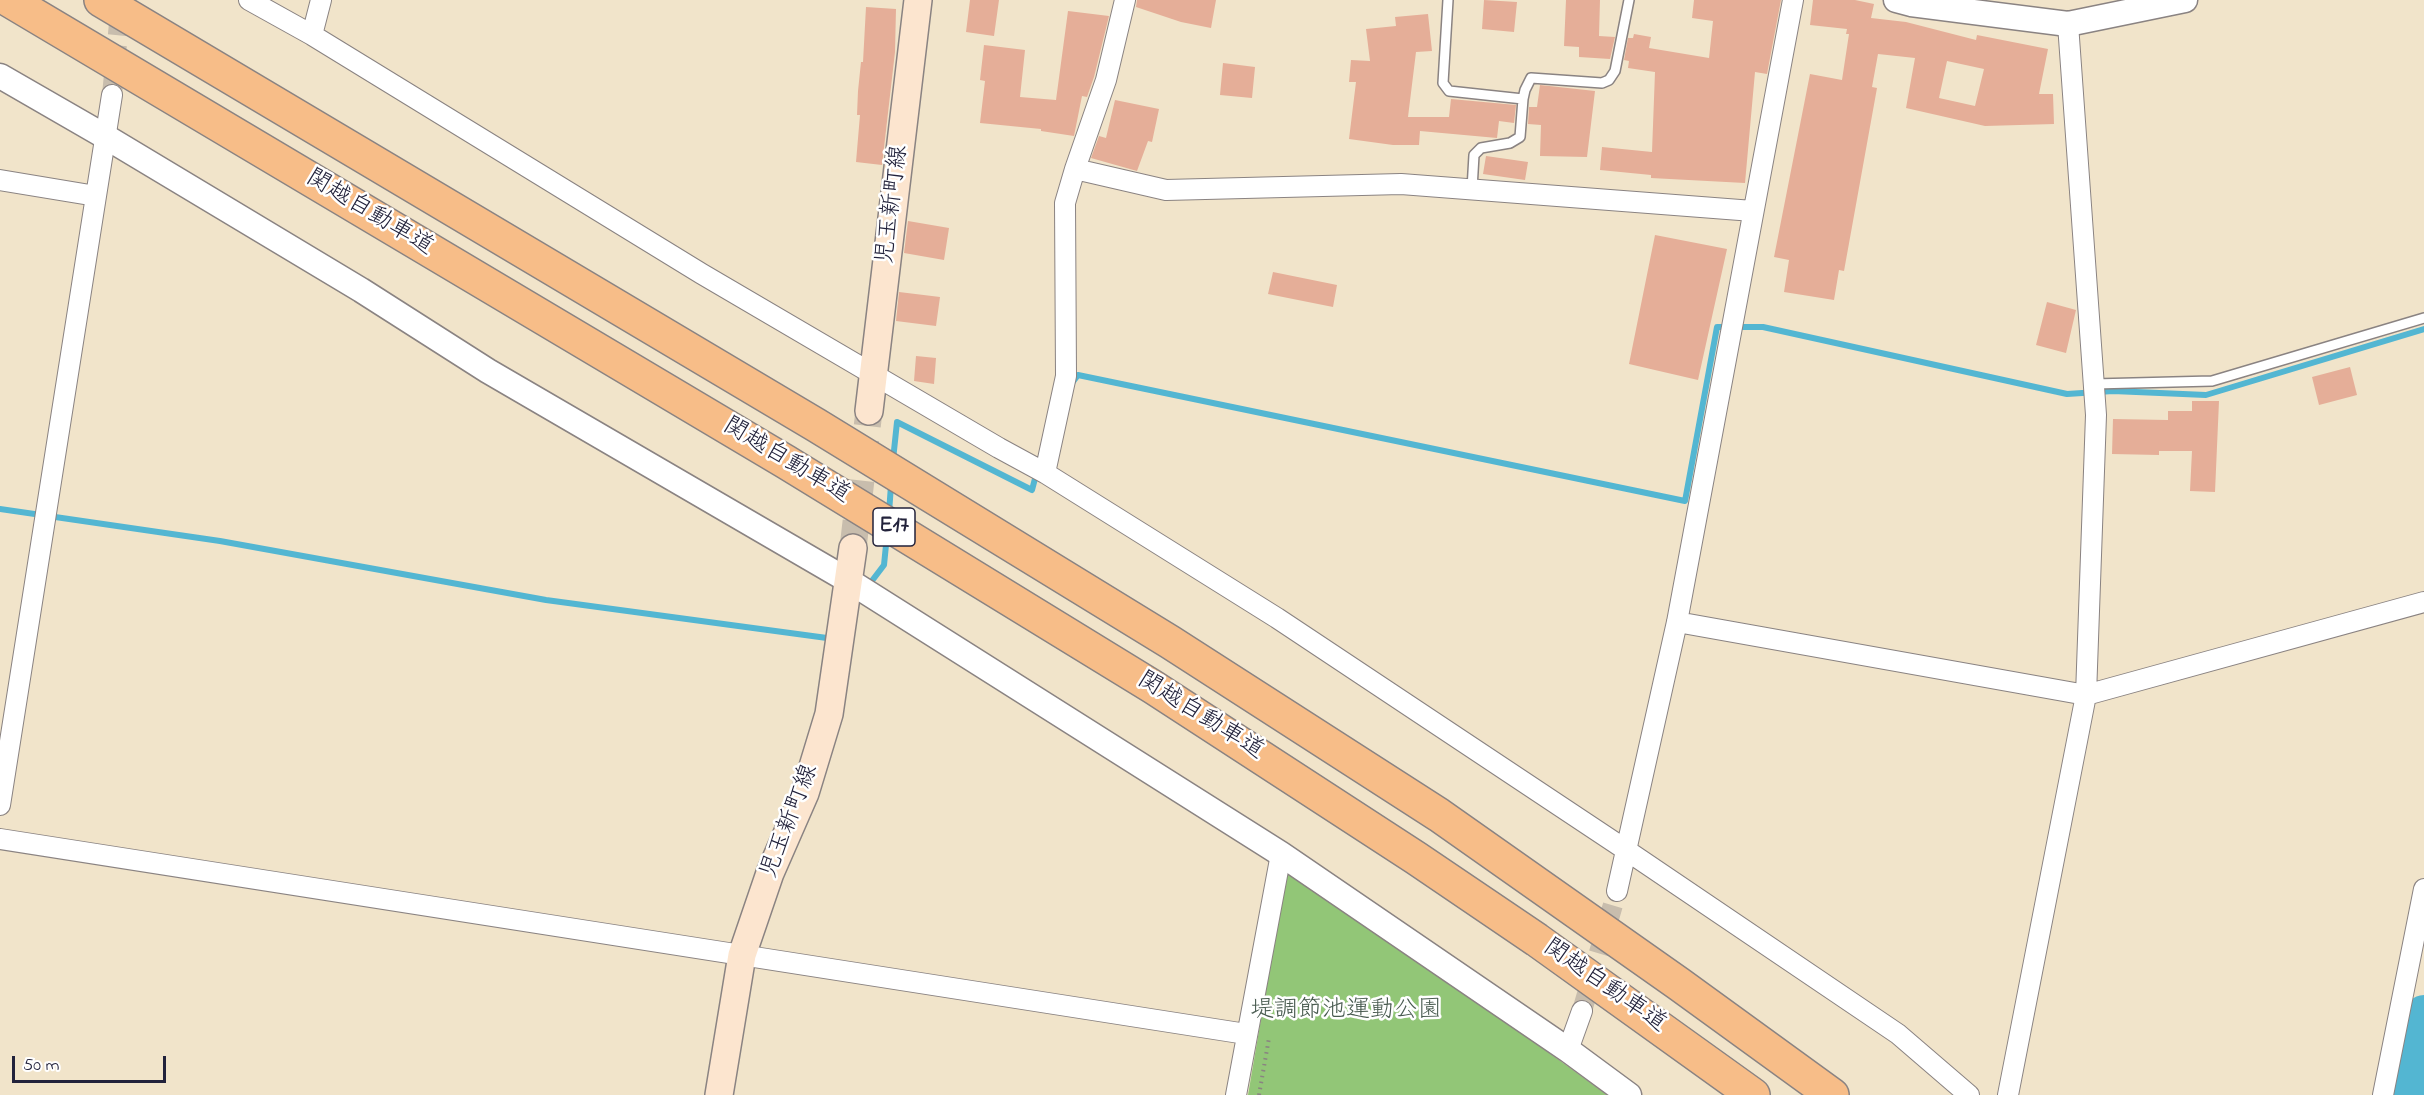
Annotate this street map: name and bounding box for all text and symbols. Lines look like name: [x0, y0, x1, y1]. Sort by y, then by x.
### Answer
street label: 児玉新町線: [872, 144, 916, 266]
street label: 関越自動車道: [300, 165, 438, 263]
street label: 関越自動車道: [717, 413, 855, 511]
road number: E17: [873, 508, 915, 546]
street label: 関越自動車道: [1131, 667, 1269, 767]
street label: 児玉新町線: [756, 761, 826, 883]
street label: 関越自動車道: [1537, 934, 1671, 1040]
park label: 堤調節池運動公園: [1250, 998, 1442, 1026]
scale bar: [15, 1044, 170, 1082]
text: 50 m: [23, 1053, 60, 1079]

